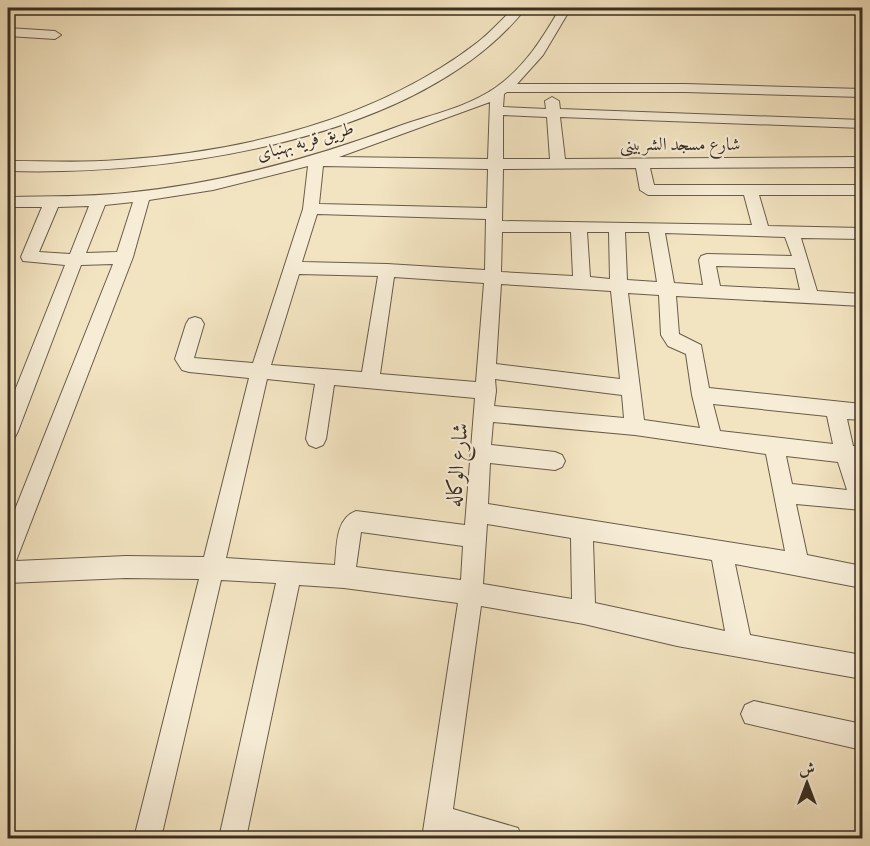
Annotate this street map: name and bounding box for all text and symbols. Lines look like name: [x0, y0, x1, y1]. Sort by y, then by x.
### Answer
street label: طريق قريه بهنباى: [254, 116, 356, 166]
street label: شارع مسجد الشربينى: [620, 132, 740, 159]
street label: شارع الوكاله: [438, 422, 479, 509]
north arrow: [777, 753, 837, 813]
text: ش: [799, 758, 815, 780]

